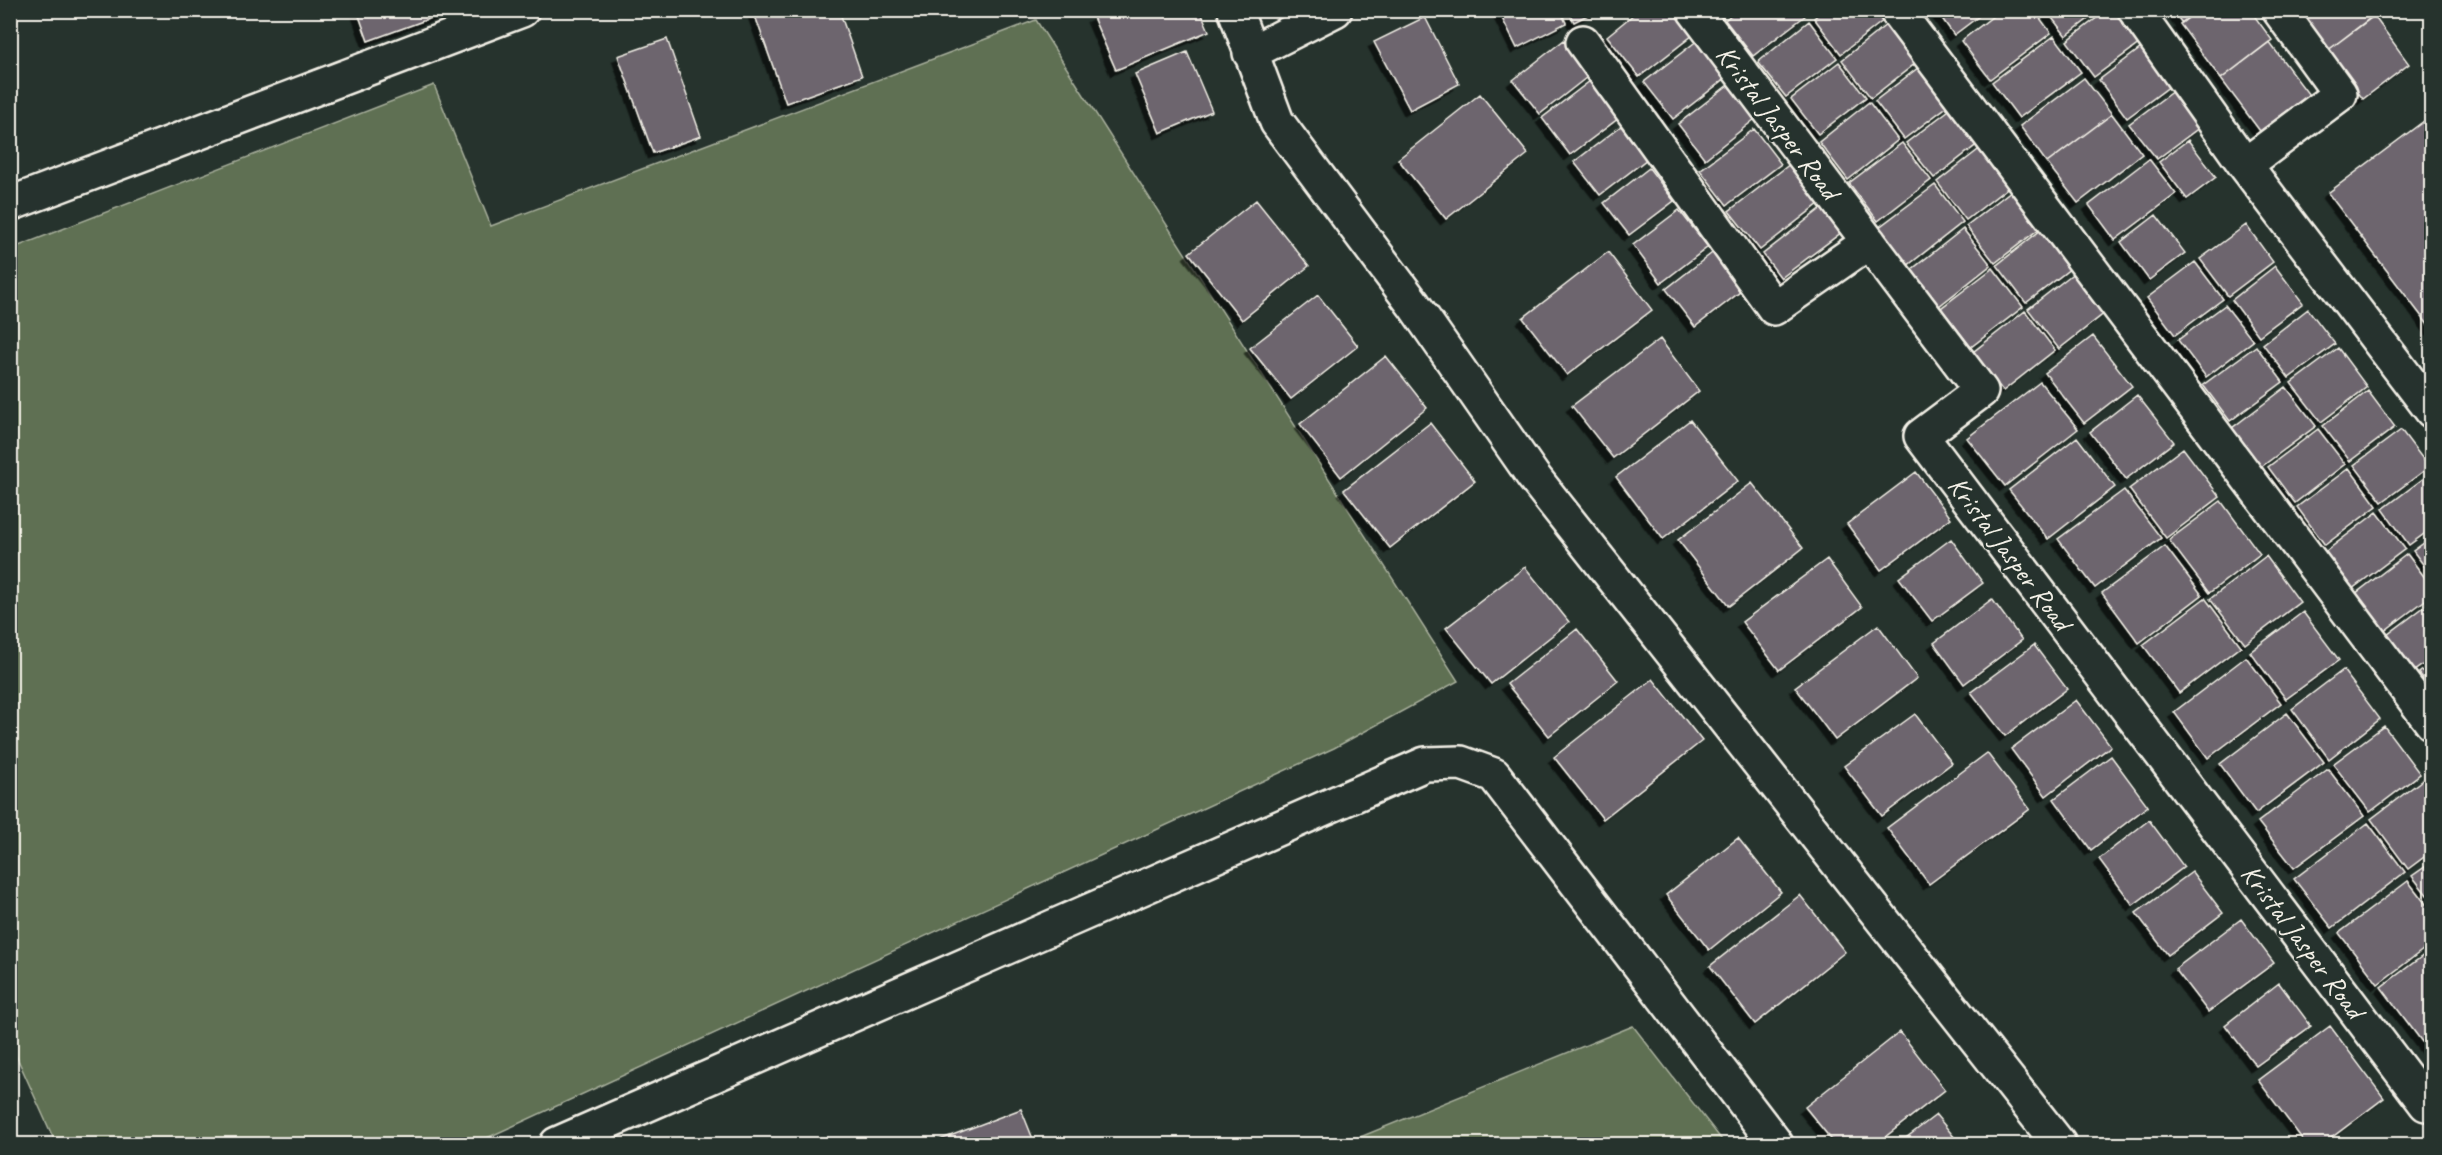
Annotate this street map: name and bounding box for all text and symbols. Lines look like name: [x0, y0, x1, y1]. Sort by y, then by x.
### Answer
street label: Kristal Jasper Road: [1709, 38, 1850, 209]
street label: Kristal Jasper Road: [1941, 469, 2082, 640]
street label: Kristal Jasper Road: [2234, 857, 2375, 1028]

